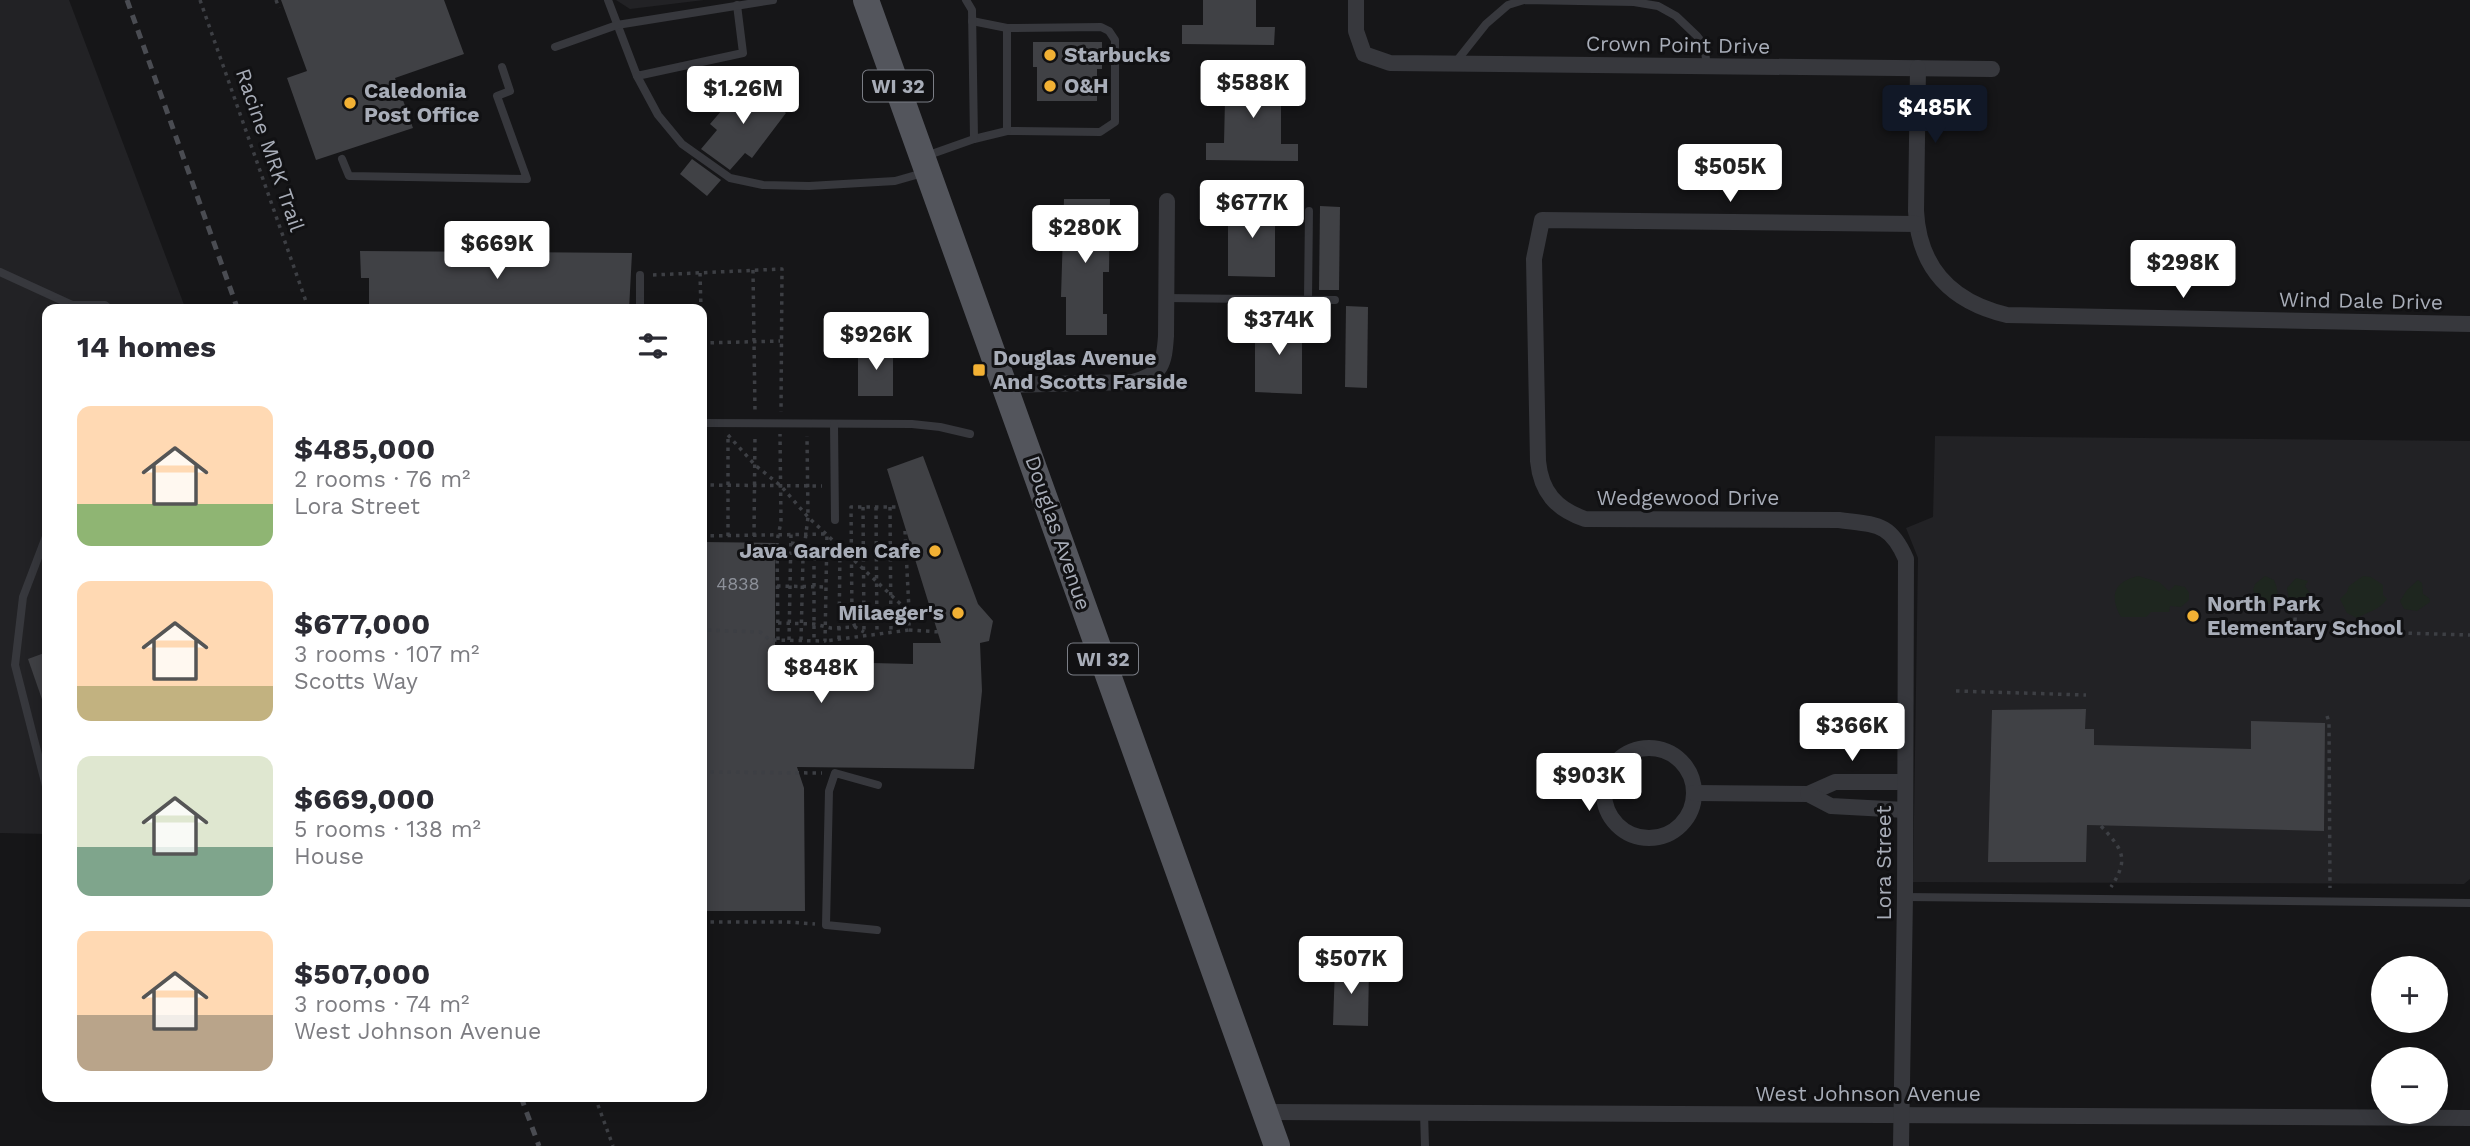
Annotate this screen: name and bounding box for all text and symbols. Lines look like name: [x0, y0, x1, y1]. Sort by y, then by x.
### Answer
street label: Crown Point Drive: [1586, 30, 1770, 59]
place label: Starbucks: [1064, 42, 1170, 67]
marker: Starbucks: [1042, 47, 1058, 63]
pin: $588K: [1204, 60, 1302, 120]
street label: Racine MRK Trail: [231, 65, 310, 235]
pin: $1.26M: [686, 66, 800, 126]
text: $588K: [1217, 69, 1289, 96]
road number: WI 32: [863, 71, 933, 102]
place label: O&H: [1064, 73, 1109, 98]
text: $1.26M: [703, 75, 783, 102]
place label: Caledonia Post Office: [364, 78, 479, 127]
marker: O&H: [1042, 78, 1058, 94]
pin: $485K: [1886, 86, 1984, 145]
text: $485K: [1898, 94, 1972, 121]
marker: Caledonia Post Office: [342, 95, 358, 111]
pin: $505K: [1681, 144, 1779, 204]
text: $505K: [1694, 153, 1766, 180]
pin: $677K: [1203, 180, 1301, 240]
text: $677K: [1216, 189, 1288, 216]
pin: $280K: [1036, 205, 1134, 265]
text: $280K: [1048, 214, 1122, 241]
pin: $669K: [448, 222, 546, 281]
text: $669K: [460, 230, 534, 257]
pin: $298K: [2134, 240, 2232, 300]
text: $298K: [2147, 249, 2219, 276]
street label: Wind Dale Drive: [2279, 287, 2443, 314]
pin: $374K: [1230, 298, 1328, 357]
text: $374K: [1244, 306, 1314, 333]
pin: $926K: [827, 312, 925, 372]
text: $926K: [840, 321, 912, 348]
icon: filters: [634, 327, 672, 365]
text: 14 homes: [77, 329, 216, 364]
place label: Douglas Avenue And Scotts Farside: [993, 345, 1188, 394]
marker: Douglas Avenue And Scotts Farside: [971, 362, 987, 378]
text: $485,000: [294, 431, 435, 466]
icon: home: [133, 434, 217, 518]
street label: Douglas Avenue: [1020, 452, 1097, 613]
text: 2 rooms · 76 m²: [294, 466, 470, 493]
street label: Wedgewood Drive: [1597, 485, 1779, 510]
text: Lora Street: [294, 493, 420, 520]
place label: Java Garden Cafe: [739, 538, 921, 563]
marker: Java Garden Cafe: [927, 543, 943, 559]
house number: 4838: [716, 573, 760, 594]
place label: North Park Elementary School: [2207, 591, 2403, 640]
place label: Milaeger's: [838, 600, 944, 625]
marker: Milaeger's: [950, 605, 966, 621]
text: $677,000: [294, 606, 430, 641]
marker: North Park Elementary School: [2185, 608, 2201, 624]
icon: home: [133, 609, 217, 693]
text: 3 rooms · 107 m²: [294, 641, 480, 668]
road number: WI 32: [1068, 644, 1138, 674]
pin: $848K: [772, 646, 870, 705]
text: $848K: [784, 654, 858, 681]
text: Scotts Way: [294, 668, 418, 695]
pin: $366K: [1803, 704, 1901, 763]
text: $366K: [1816, 712, 1888, 739]
pin: $903K: [1540, 754, 1638, 813]
text: $903K: [1552, 762, 1626, 789]
text: $669,000: [294, 781, 435, 816]
icon: home: [133, 784, 217, 868]
street label: Lora Street: [1871, 805, 1896, 920]
text: 5 rooms · 138 m²: [294, 816, 481, 843]
text: House: [294, 843, 364, 870]
pin: $507K: [1302, 936, 1400, 996]
text: $507K: [1315, 945, 1387, 972]
text: $507,000: [294, 956, 430, 991]
map controls: [2371, 956, 2448, 1124]
button: +: [2371, 956, 2448, 1033]
icon: home: [133, 959, 217, 1043]
text: 3 rooms · 74 m²: [294, 991, 469, 1018]
text: West Johnson Avenue: [294, 1018, 541, 1045]
button: −: [2371, 1047, 2448, 1124]
street label: West Johnson Avenue: [1755, 1081, 1981, 1106]

